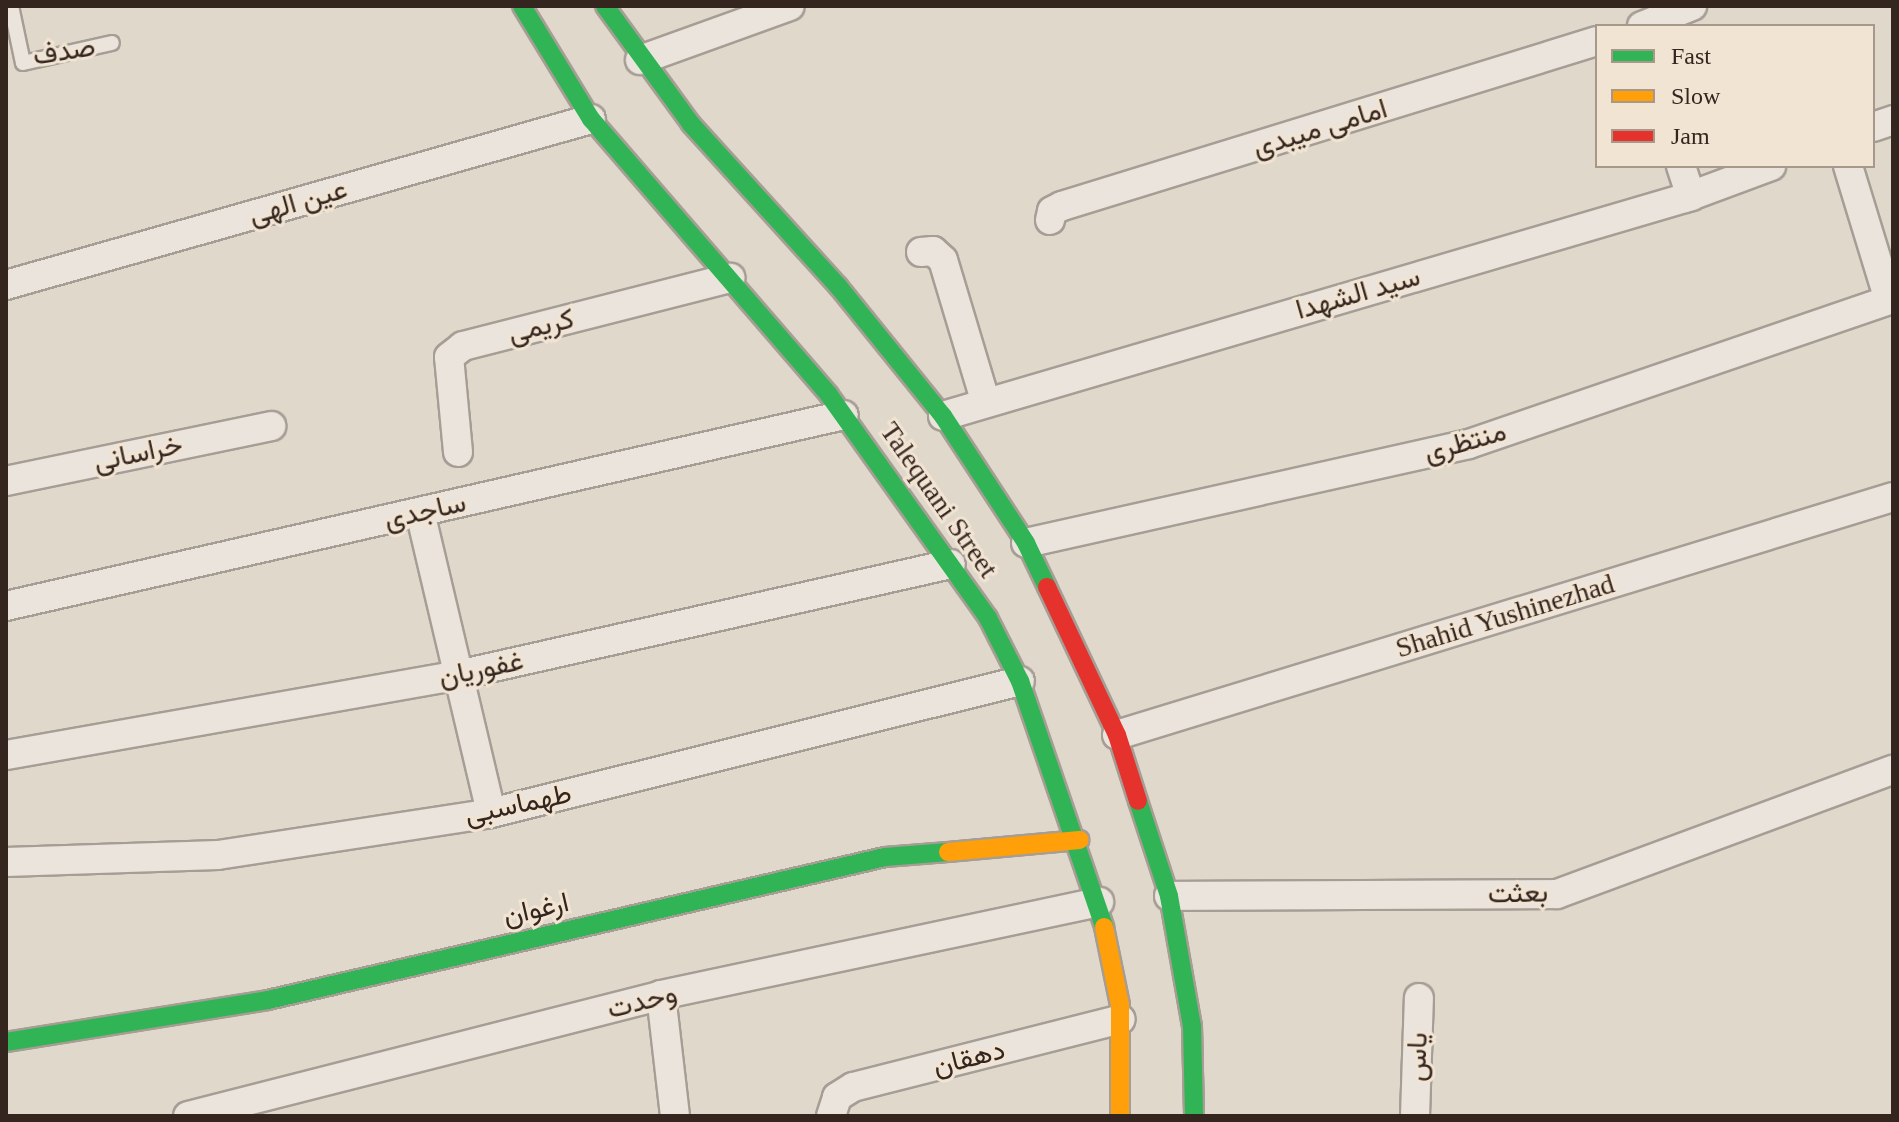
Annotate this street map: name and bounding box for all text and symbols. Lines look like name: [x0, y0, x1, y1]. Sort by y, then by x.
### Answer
legend: [1595, 24, 1875, 168]
street label: صدف: [30, 30, 98, 72]
text: Fast: [1671, 43, 1711, 69]
text: Slow: [1671, 83, 1720, 109]
street label: امامی میبدی: [1249, 92, 1391, 164]
text: Jam: [1671, 123, 1710, 149]
street label: عین الهی: [245, 172, 351, 232]
street label: سید الشهدا: [1292, 259, 1424, 327]
street label: کریمی: [505, 302, 577, 350]
street label: منتظری: [1420, 414, 1510, 470]
street label: Talequani Street: [873, 416, 1005, 584]
street label: خراسانی: [91, 427, 185, 479]
street label: ساجدی: [381, 485, 469, 537]
street label: Shahid Yushinezhad: [1391, 567, 1619, 665]
street label: غفوریان: [436, 644, 526, 694]
street label: طهماسبی: [462, 776, 574, 832]
street label: بعثت: [1488, 876, 1548, 910]
street label: ارغوان: [500, 885, 572, 933]
street label: وحدت: [604, 976, 680, 1026]
street label: یاس: [1399, 1032, 1435, 1082]
street label: دهقان: [929, 1033, 1009, 1083]

